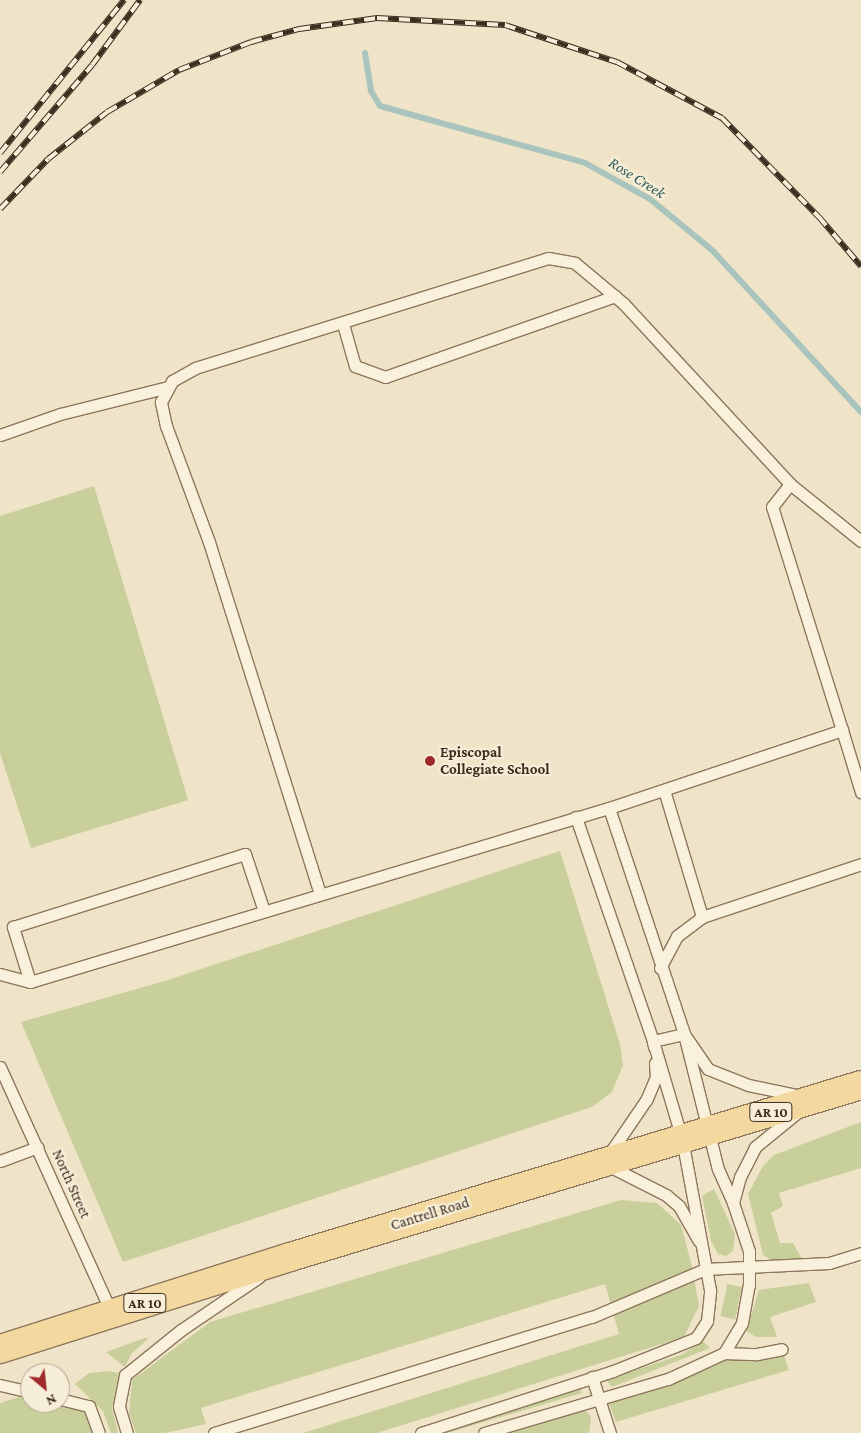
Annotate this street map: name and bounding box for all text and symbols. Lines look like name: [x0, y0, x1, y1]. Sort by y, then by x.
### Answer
water label: Rose Creek: [605, 153, 669, 203]
place label: Episcopal Collegiate School: [440, 743, 550, 778]
marker: Episcopal Collegiate School: [424, 755, 436, 767]
road number: AR 10: [748, 1100, 794, 1124]
street label: North Street: [48, 1147, 94, 1221]
street label: Cantrell Road: [388, 1193, 472, 1235]
road number: AR 10: [122, 1292, 168, 1315]
north arrow: [20, 1363, 70, 1413]
text: N: [44, 1391, 60, 1410]

